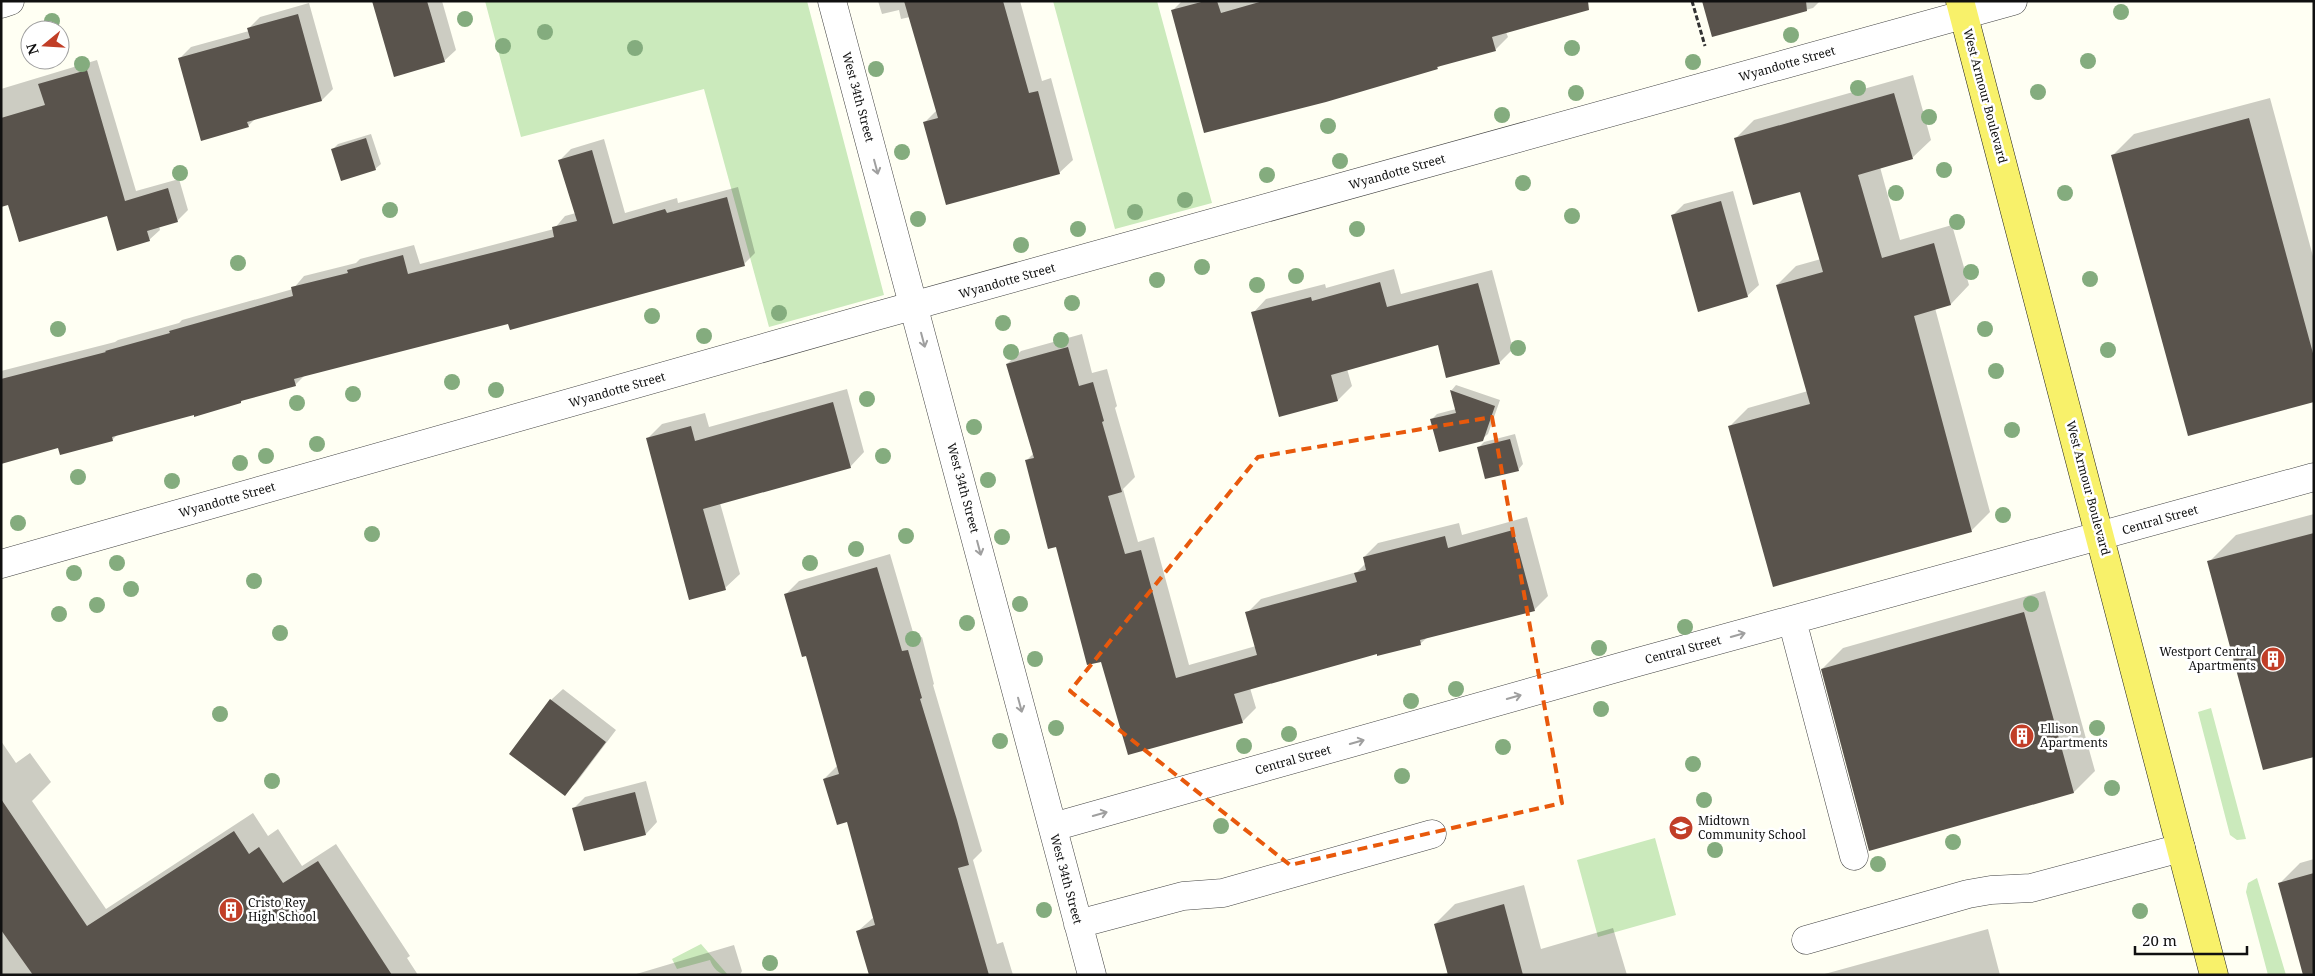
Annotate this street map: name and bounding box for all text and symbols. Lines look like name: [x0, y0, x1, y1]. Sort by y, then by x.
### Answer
north arrow: [20, 20, 70, 70]
street label: West Armour Boulevard: [1959, 27, 2012, 166]
text: N: [21, 41, 43, 57]
street label: Wyandotte Street: [1737, 42, 1837, 85]
street label: West 34th Street: [838, 50, 879, 144]
street label: Wyandotte Street: [1347, 150, 1447, 193]
one-way arrow: [872, 158, 882, 174]
street label: Wyandotte Street: [957, 259, 1057, 302]
one-way arrow: [919, 332, 929, 348]
street label: Wyandotte Street: [567, 368, 667, 411]
street label: West Armour Boulevard: [2062, 419, 2115, 558]
street label: West 34th Street: [943, 441, 984, 535]
street label: Wyandotte Street: [177, 478, 277, 521]
street label: Central Street: [2120, 501, 2200, 538]
one-way arrow: [974, 540, 984, 556]
one-way arrow: [1729, 630, 1745, 640]
street label: Central Street: [1643, 631, 1723, 668]
place label: Westport Central Apartments: [2159, 643, 2256, 674]
building icon: Westport Central Apartments: [2260, 646, 2286, 672]
one-way arrow: [1505, 692, 1521, 702]
one-way arrow: [1016, 697, 1026, 713]
place label: Ellison Apartments: [2040, 720, 2108, 751]
building icon: Ellison Apartments: [2009, 723, 2035, 749]
one-way arrow: [1349, 736, 1365, 746]
street label: Central Street: [1253, 741, 1333, 778]
one-way arrow: [1091, 809, 1107, 819]
place label: Midtown Community School: [1698, 812, 1806, 843]
school or university icon: Midtown Community School: [1668, 815, 1694, 841]
street label: West 34th Street: [1046, 832, 1087, 926]
place label: Cristo Rey High School: [248, 894, 316, 925]
building icon: Cristo Rey High School: [218, 897, 244, 923]
scale bar: [2135, 924, 2248, 956]
text: 20 m: [2142, 930, 2177, 950]

